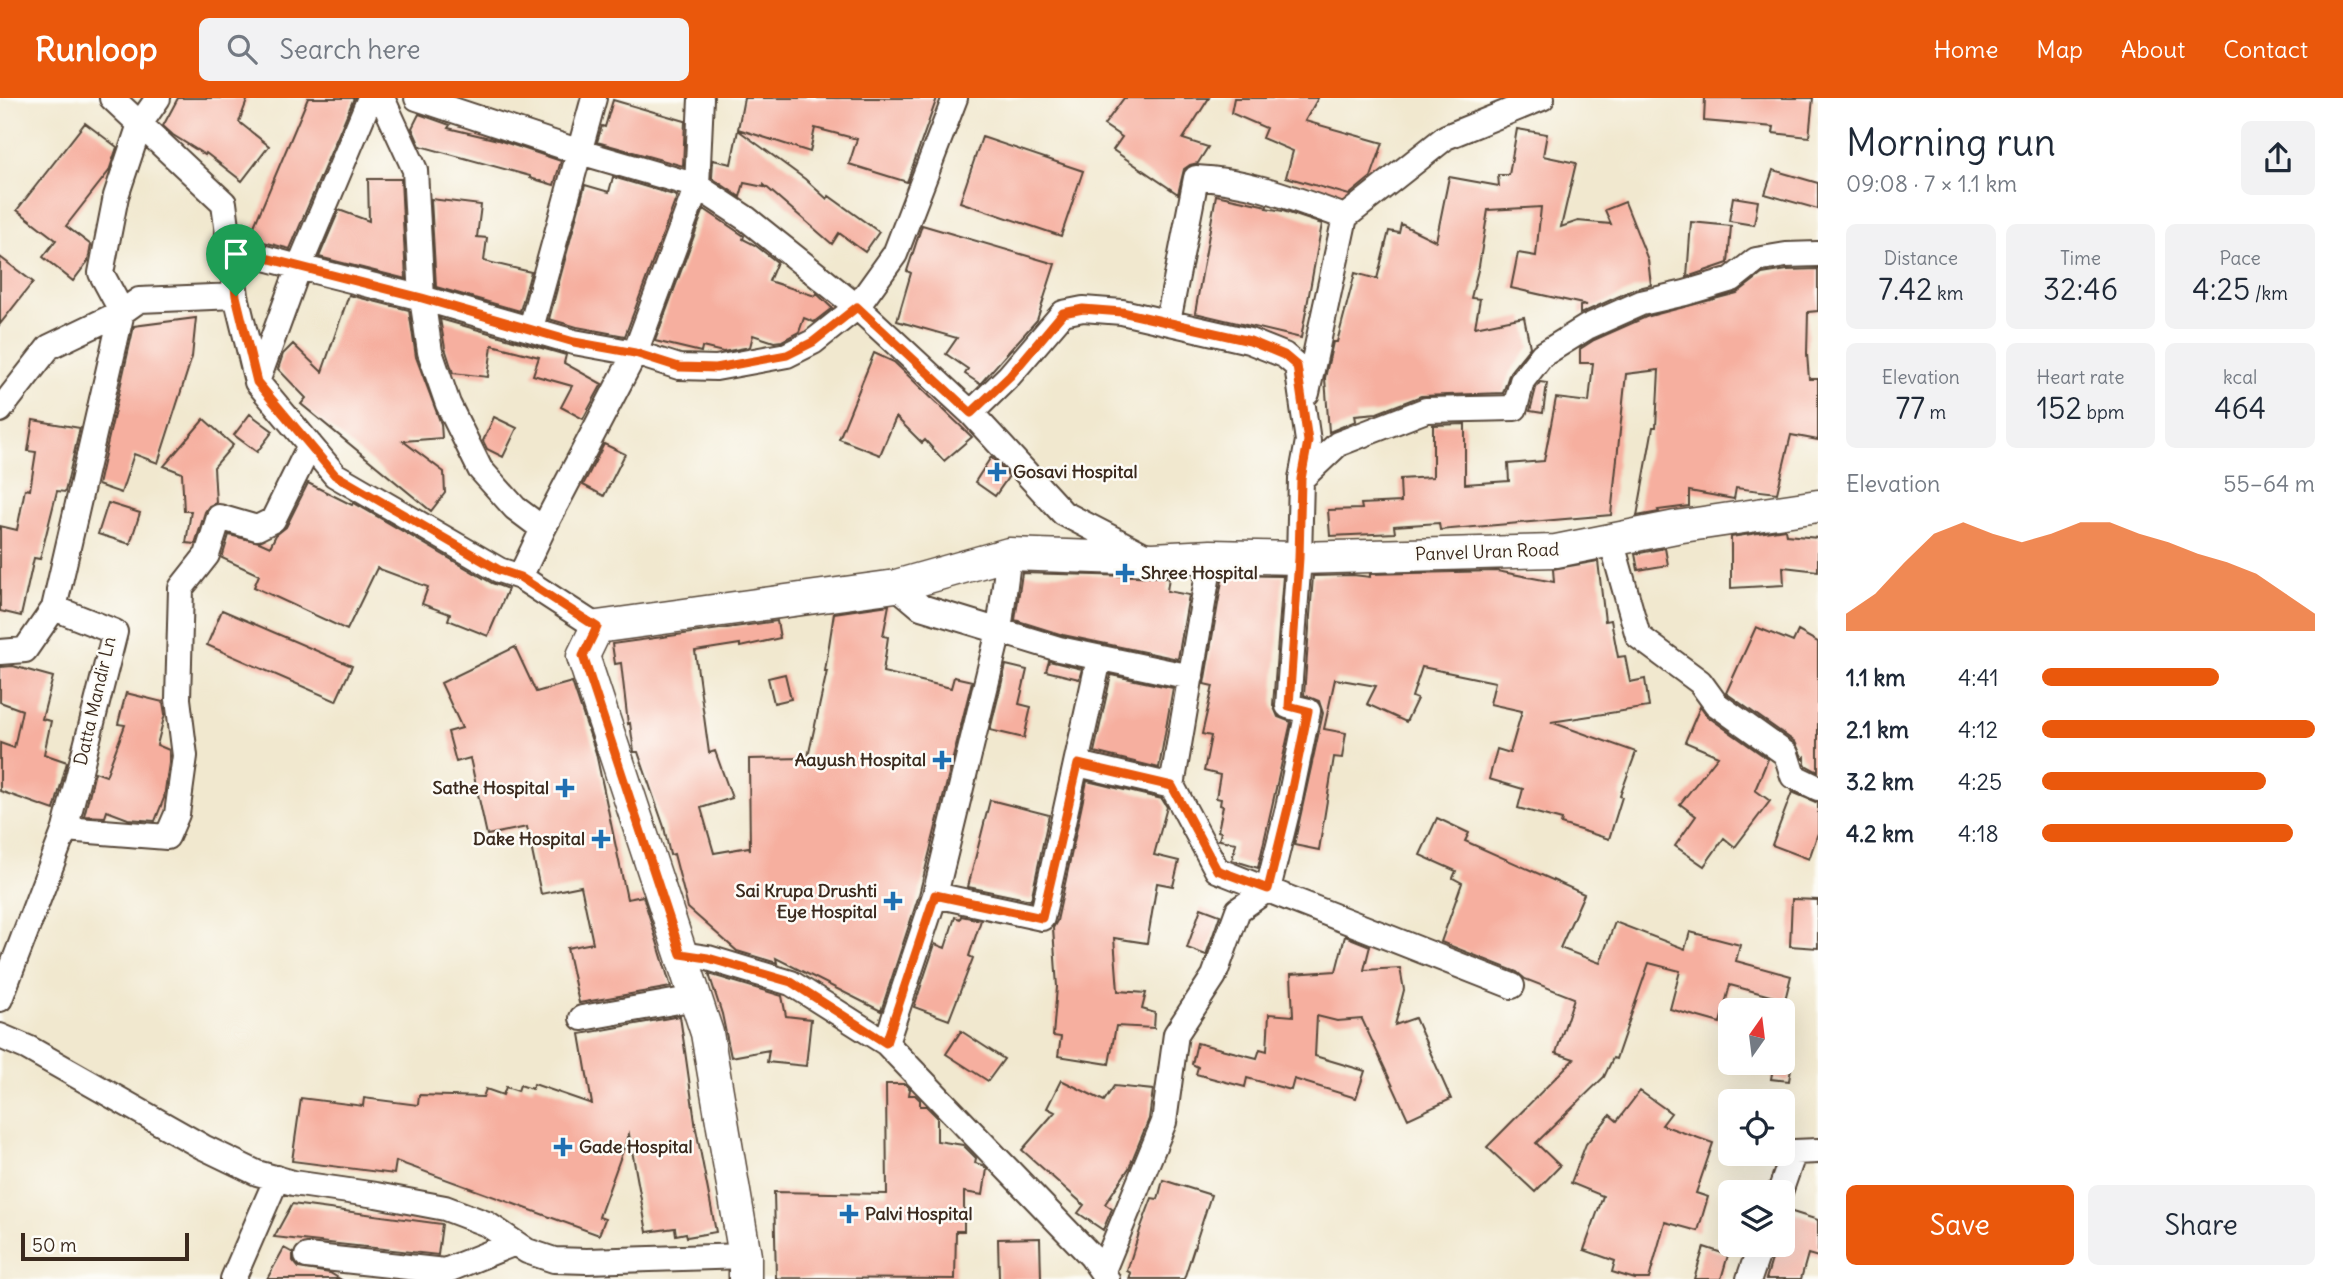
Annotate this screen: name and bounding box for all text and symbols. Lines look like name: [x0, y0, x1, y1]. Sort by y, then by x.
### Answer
search box: [199, 18, 689, 81]
text: Runloop: [35, 28, 157, 70]
icon: search: [223, 30, 261, 68]
text: Search here: [279, 33, 420, 66]
text: Home: [1934, 34, 1998, 64]
text: Map: [2036, 34, 2083, 64]
text: About: [2121, 34, 2185, 64]
text: Contact: [2223, 34, 2308, 64]
text: Morning run: [1846, 119, 2056, 166]
button: share: [2241, 121, 2315, 195]
text: 09:08 · 7 × 1.1 km: [1846, 169, 2017, 198]
pin: [206, 224, 266, 296]
icon: arrive: [217, 235, 255, 273]
text: Distance: [1884, 246, 1958, 270]
text: Time: [2060, 246, 2101, 270]
text: Pace: [2220, 246, 2261, 270]
text: 7.42: [1878, 270, 1932, 308]
text: 32:46: [2043, 270, 2118, 308]
text: 4:25: [2192, 270, 2250, 308]
text: km: [1932, 281, 1963, 305]
text: /km: [2250, 281, 2288, 305]
text: Elevation: [1882, 365, 1960, 389]
text: Heart rate: [2036, 365, 2125, 389]
text: kcal: [2223, 365, 2257, 389]
text: 77: [1896, 389, 1925, 427]
text: 152: [2036, 389, 2082, 427]
text: 464: [2214, 389, 2266, 427]
text: m: [1925, 400, 1946, 424]
text: bpm: [2082, 400, 2125, 424]
place label: Gosavi Hospital: [1013, 460, 1138, 483]
marker: Gosavi Hospital: [987, 462, 1007, 482]
text: Elevation: [1846, 469, 1940, 498]
text: 55–64 m: [2223, 469, 2315, 498]
street label: Panvel Uran Road: [1415, 537, 1560, 566]
place label: Shree Hospital: [1141, 561, 1258, 584]
marker: Shree Hospital: [1115, 563, 1135, 583]
street label: Datta Mandir Ln: [69, 634, 120, 767]
text: 1.1 km: [1846, 663, 1905, 692]
text: 4:41: [1958, 663, 1999, 692]
text: 2.1 km: [1846, 715, 1909, 744]
text: 4:12: [1958, 715, 1998, 744]
place label: Aayush Hospital: [795, 748, 926, 771]
marker: Aayush Hospital: [932, 750, 952, 770]
text: 3.2 km: [1846, 767, 1914, 796]
text: 4:25: [1958, 767, 2002, 796]
place label: Sathe Hospital: [432, 776, 549, 799]
marker: Sathe Hospital: [555, 778, 575, 798]
text: 4.2 km: [1846, 819, 1914, 848]
text: 4:18: [1958, 819, 1999, 848]
place label: Dake Hospital: [473, 827, 585, 850]
marker: Dake Hospital: [591, 829, 611, 849]
place label: Sai Krupa Drushti Eye Hospital: [735, 879, 877, 923]
marker: Sai Krupa Drushti Eye Hospital: [883, 891, 903, 911]
north arrow: [1718, 998, 1796, 1074]
map controls: [1718, 998, 1795, 1257]
button: locate: [1718, 1089, 1795, 1166]
place label: Gade Hospital: [579, 1135, 693, 1158]
marker: Gade Hospital: [553, 1137, 573, 1157]
button: layers: [1718, 1180, 1795, 1257]
button: Save: [1846, 1185, 2074, 1265]
button: Share: [2088, 1185, 2315, 1265]
place label: Palvi Hospital: [865, 1202, 973, 1225]
marker: Palvi Hospital: [839, 1204, 859, 1224]
scale bar: [21, 1230, 189, 1262]
text: 50 m: [32, 1233, 77, 1257]

